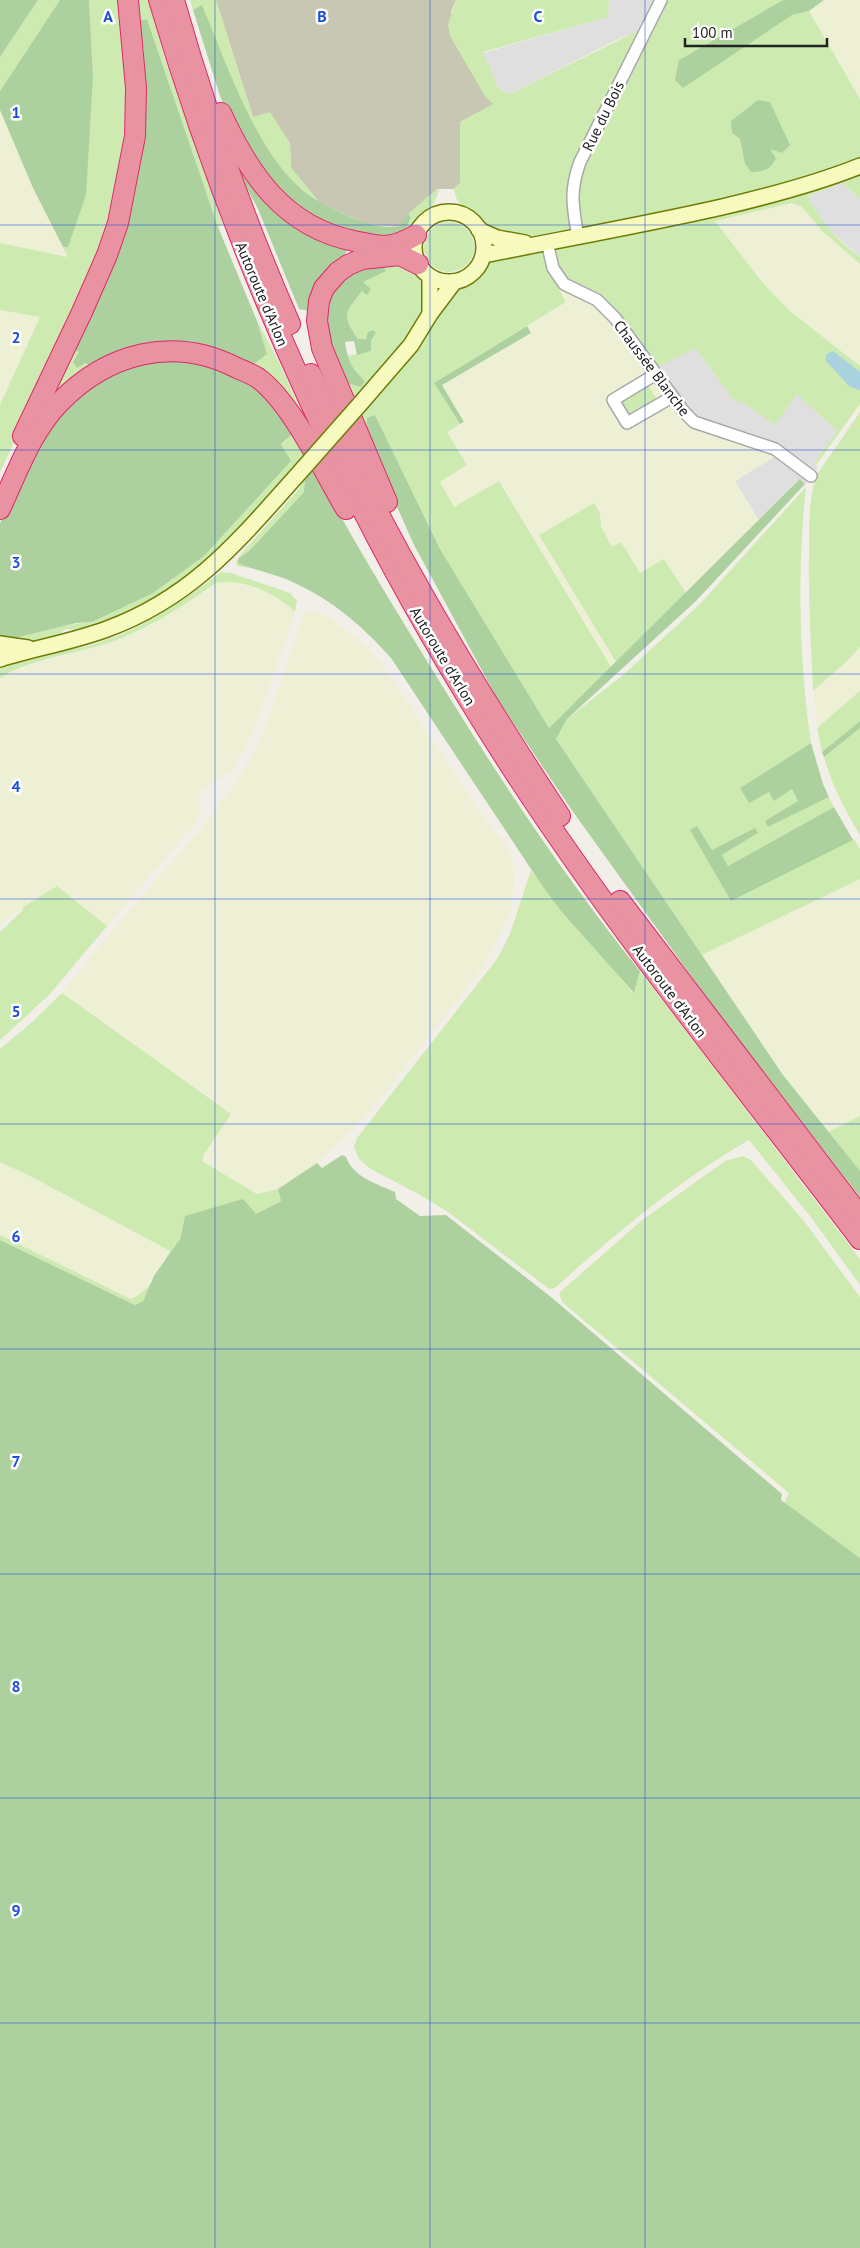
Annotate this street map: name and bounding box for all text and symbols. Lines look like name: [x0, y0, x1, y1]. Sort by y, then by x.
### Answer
text: A: [103, 6, 113, 26]
text: B: [317, 6, 327, 26]
text: C: [534, 6, 543, 26]
scale bar: [685, 15, 828, 47]
text: 100 m: [692, 23, 733, 42]
street label: Rue du Bois: [578, 78, 628, 154]
text: 1: [11, 102, 21, 122]
street label: Autoroute d'Arlon: [231, 239, 293, 349]
street label: Chaussée Blanche: [610, 316, 694, 420]
text: 2: [11, 327, 21, 347]
text: 3: [11, 552, 21, 572]
street label: Autoroute d'Arlon: [406, 603, 480, 709]
text: 4: [11, 776, 21, 796]
street label: Autoroute d'Arlon: [629, 941, 711, 1041]
text: 5: [11, 1001, 21, 1021]
text: 6: [11, 1226, 21, 1246]
text: 7: [11, 1451, 21, 1471]
text: 8: [11, 1676, 21, 1696]
text: 9: [11, 1900, 21, 1920]

